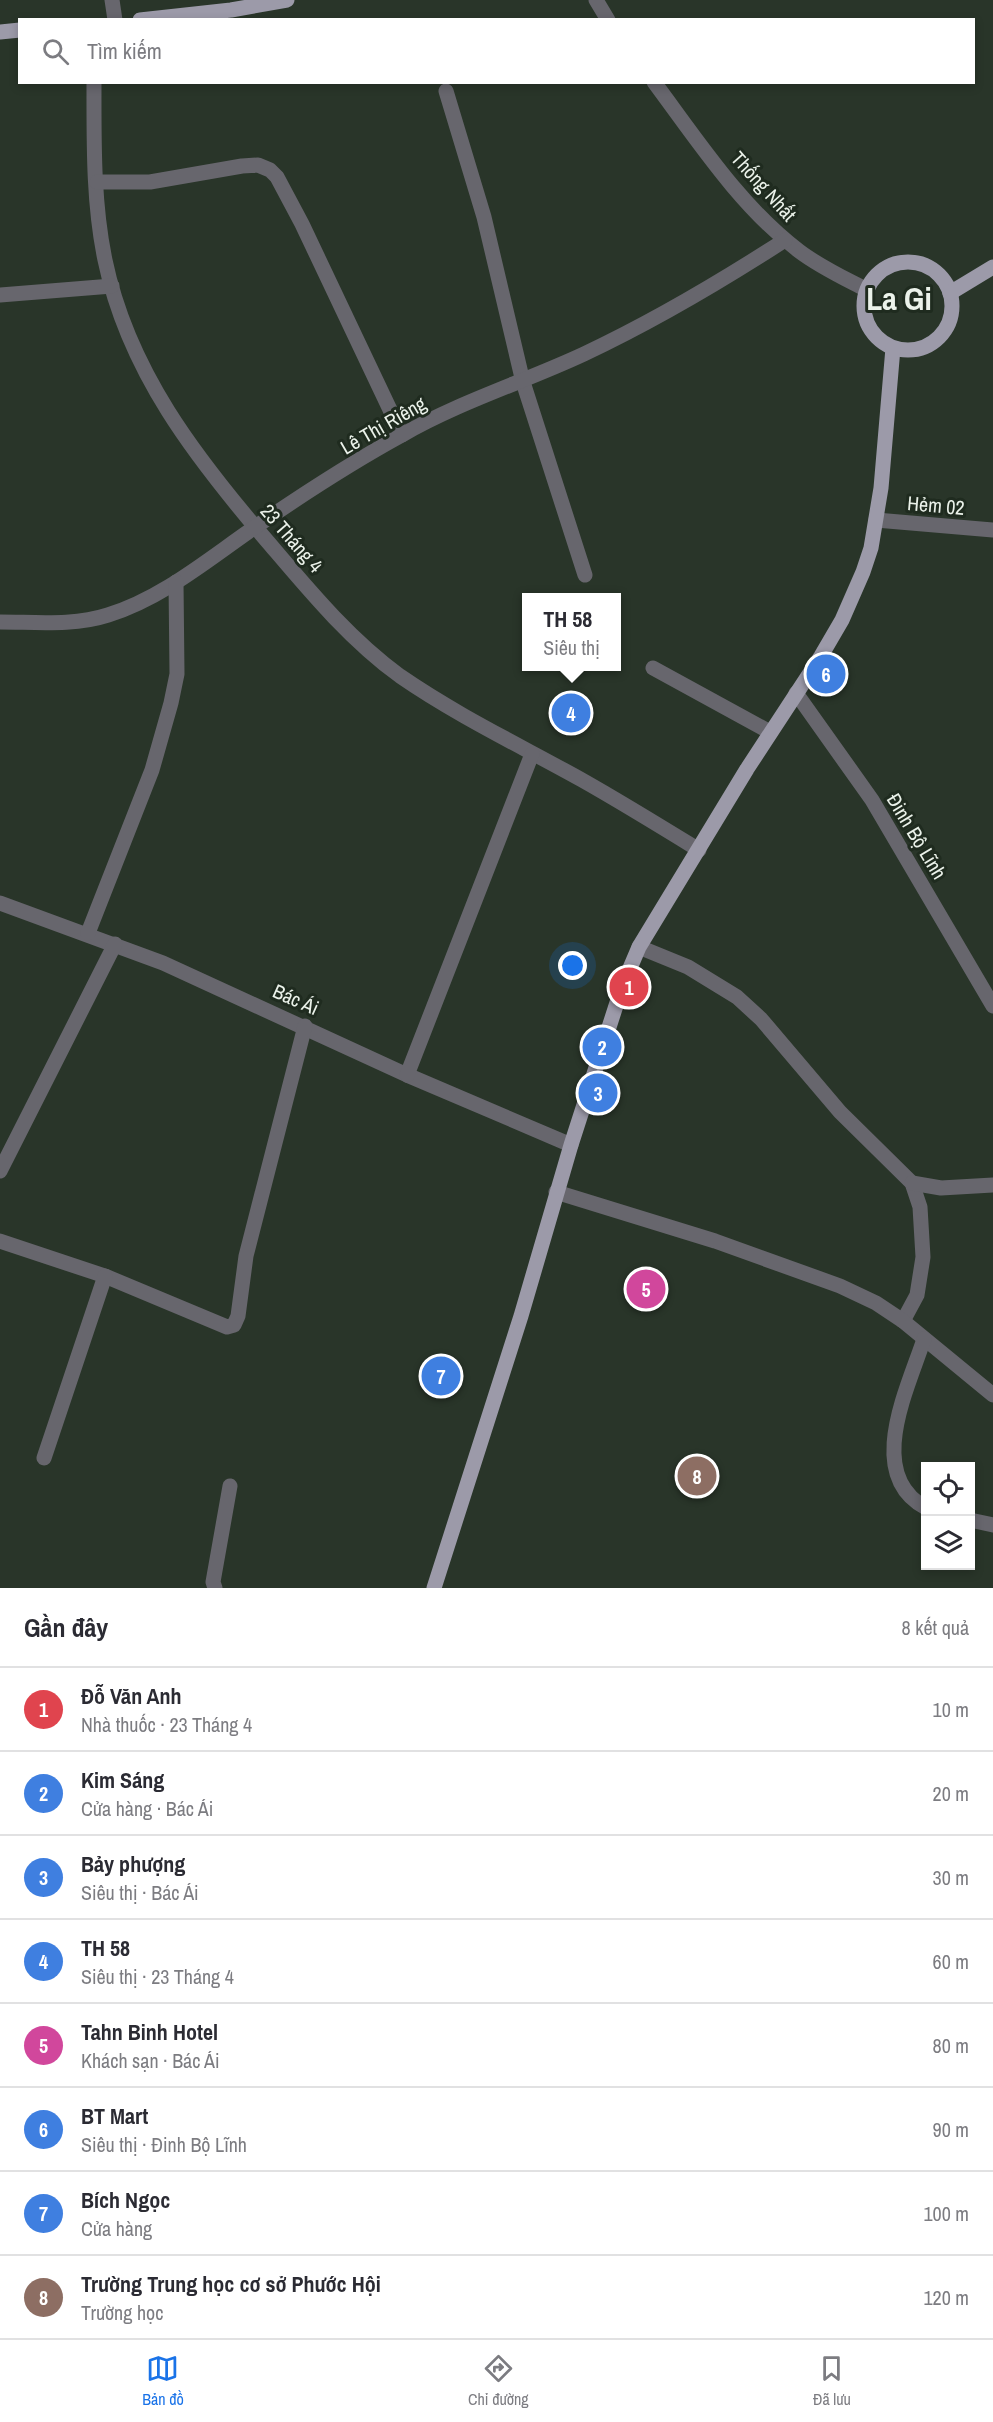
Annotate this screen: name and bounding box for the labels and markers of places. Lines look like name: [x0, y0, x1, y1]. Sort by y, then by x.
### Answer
pin: 6: [806, 652, 846, 696]
pin: 4: [552, 690, 590, 736]
pin: 1: [610, 964, 648, 1010]
pin: 2: [582, 1024, 622, 1070]
pin: 3: [578, 1070, 618, 1116]
pin: 5: [626, 1266, 666, 1312]
pin: 7: [422, 1354, 460, 1398]
pin: 8: [678, 1454, 716, 1498]

